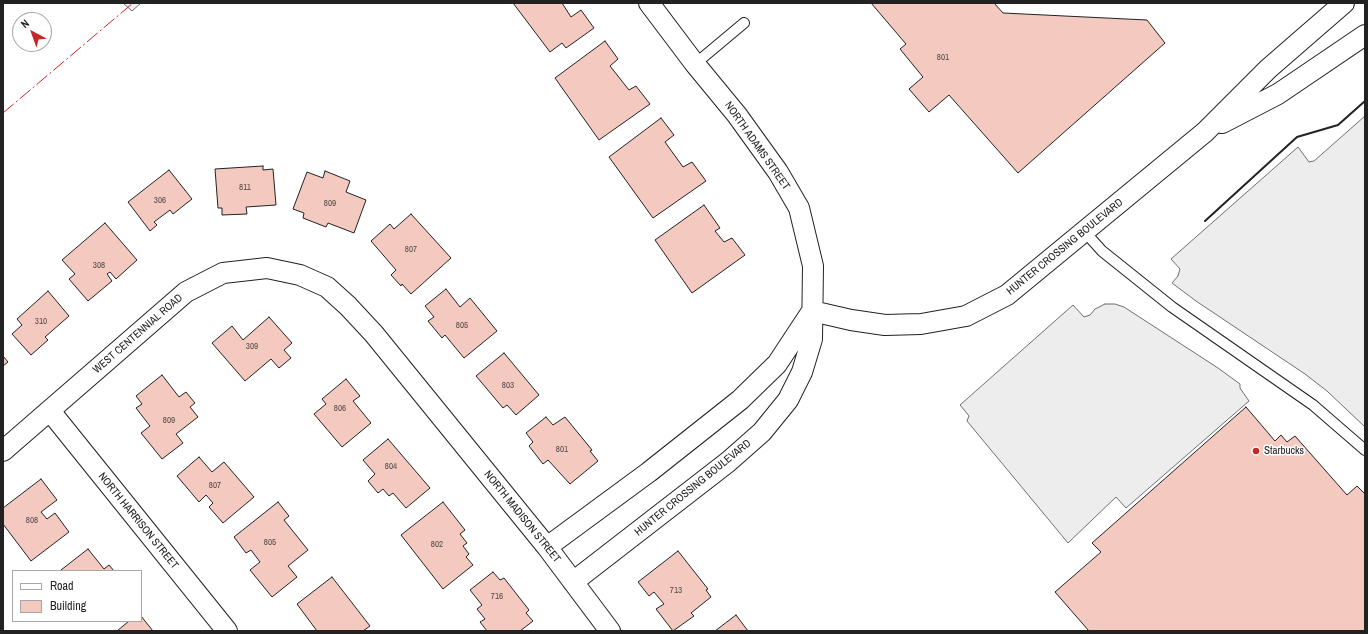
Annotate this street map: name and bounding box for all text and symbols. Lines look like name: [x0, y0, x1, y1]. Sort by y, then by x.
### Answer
north arrow: [12, 12, 52, 52]
text: N: [18, 16, 32, 31]
house number: 801: [937, 53, 949, 63]
street label: NORTH ADAMS STREET: [722, 99, 792, 193]
house number: 811: [239, 183, 251, 193]
house number: 306: [154, 196, 166, 206]
street label: HUNTER CROSSING BOULEVARD: [1004, 196, 1126, 298]
house number: 809: [324, 199, 336, 209]
house number: 807: [405, 245, 417, 255]
house number: 308: [93, 261, 105, 271]
street label: WEST CENTENNIAL ROAD: [91, 292, 185, 376]
house number: 310: [35, 317, 47, 327]
house number: 805: [456, 321, 468, 331]
house number: 309: [246, 342, 258, 352]
house number: 803: [502, 381, 514, 391]
house number: 806: [334, 404, 346, 414]
house number: 809: [163, 416, 175, 426]
street label: HUNTER CROSSING BOULEVARD: [632, 437, 754, 539]
place label: Starbucks: [1264, 444, 1304, 458]
house number: 801: [556, 445, 568, 455]
marker: Starbucks: [1251, 446, 1261, 456]
house number: 804: [385, 462, 397, 472]
street label: NORTH MADISON STREET: [481, 468, 563, 566]
street label: NORTH HARRISON STREET: [95, 470, 181, 572]
house number: 807: [209, 481, 221, 491]
house number: 808: [26, 516, 38, 526]
house number: 805: [264, 538, 276, 548]
house number: 802: [431, 540, 443, 550]
legend: [12, 570, 142, 622]
text: Road: [50, 578, 74, 594]
house number: 713: [670, 586, 682, 596]
house number: 716: [491, 592, 503, 602]
text: Building: [50, 598, 86, 614]

